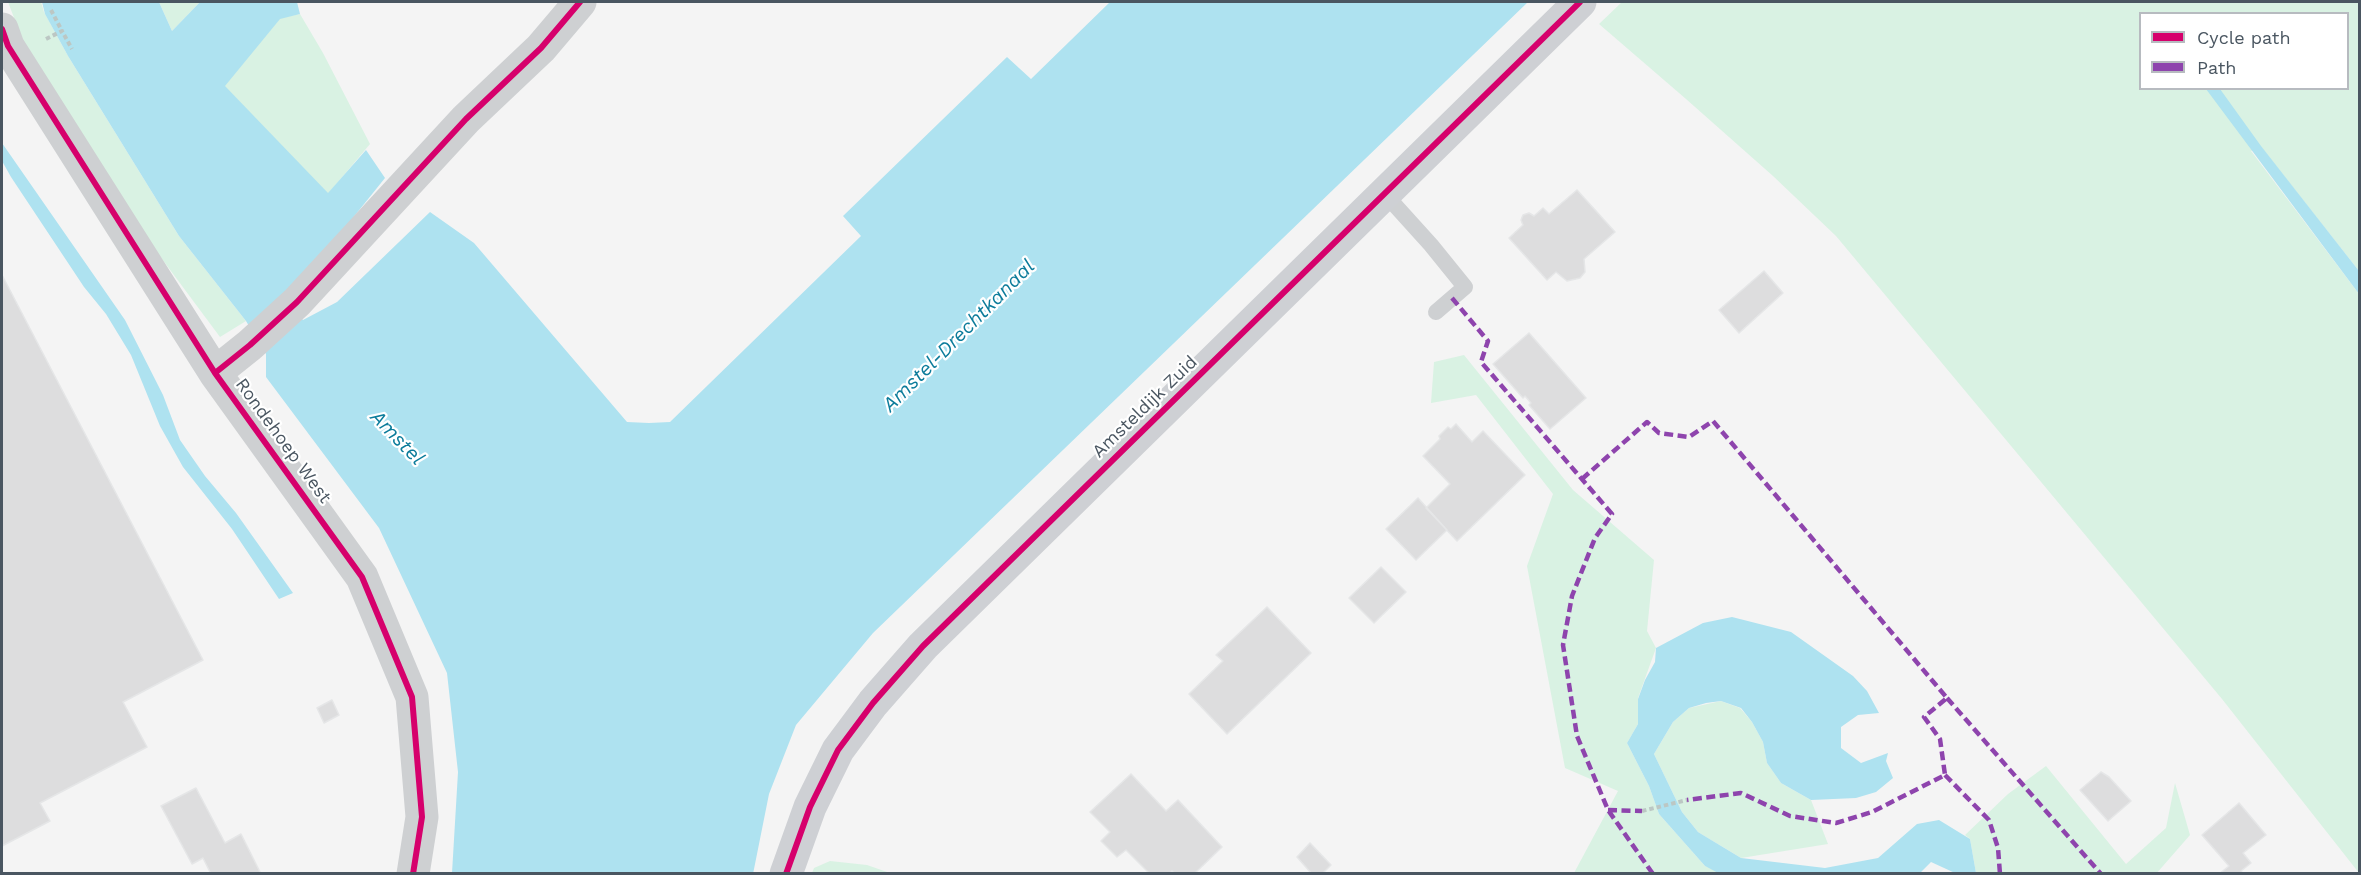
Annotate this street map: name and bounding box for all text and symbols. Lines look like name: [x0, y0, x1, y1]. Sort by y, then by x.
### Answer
legend: [2139, 12, 2349, 90]
text: Cycle path: [2197, 27, 2291, 48]
text: Path: [2197, 57, 2237, 78]
water label: Amstel-Drechtkanaal: [878, 255, 1040, 417]
street label: Amsteldijk Zuid: [1088, 352, 1202, 462]
street label: Rondehoep West: [230, 374, 336, 508]
water label: Amstel: [365, 406, 429, 470]

